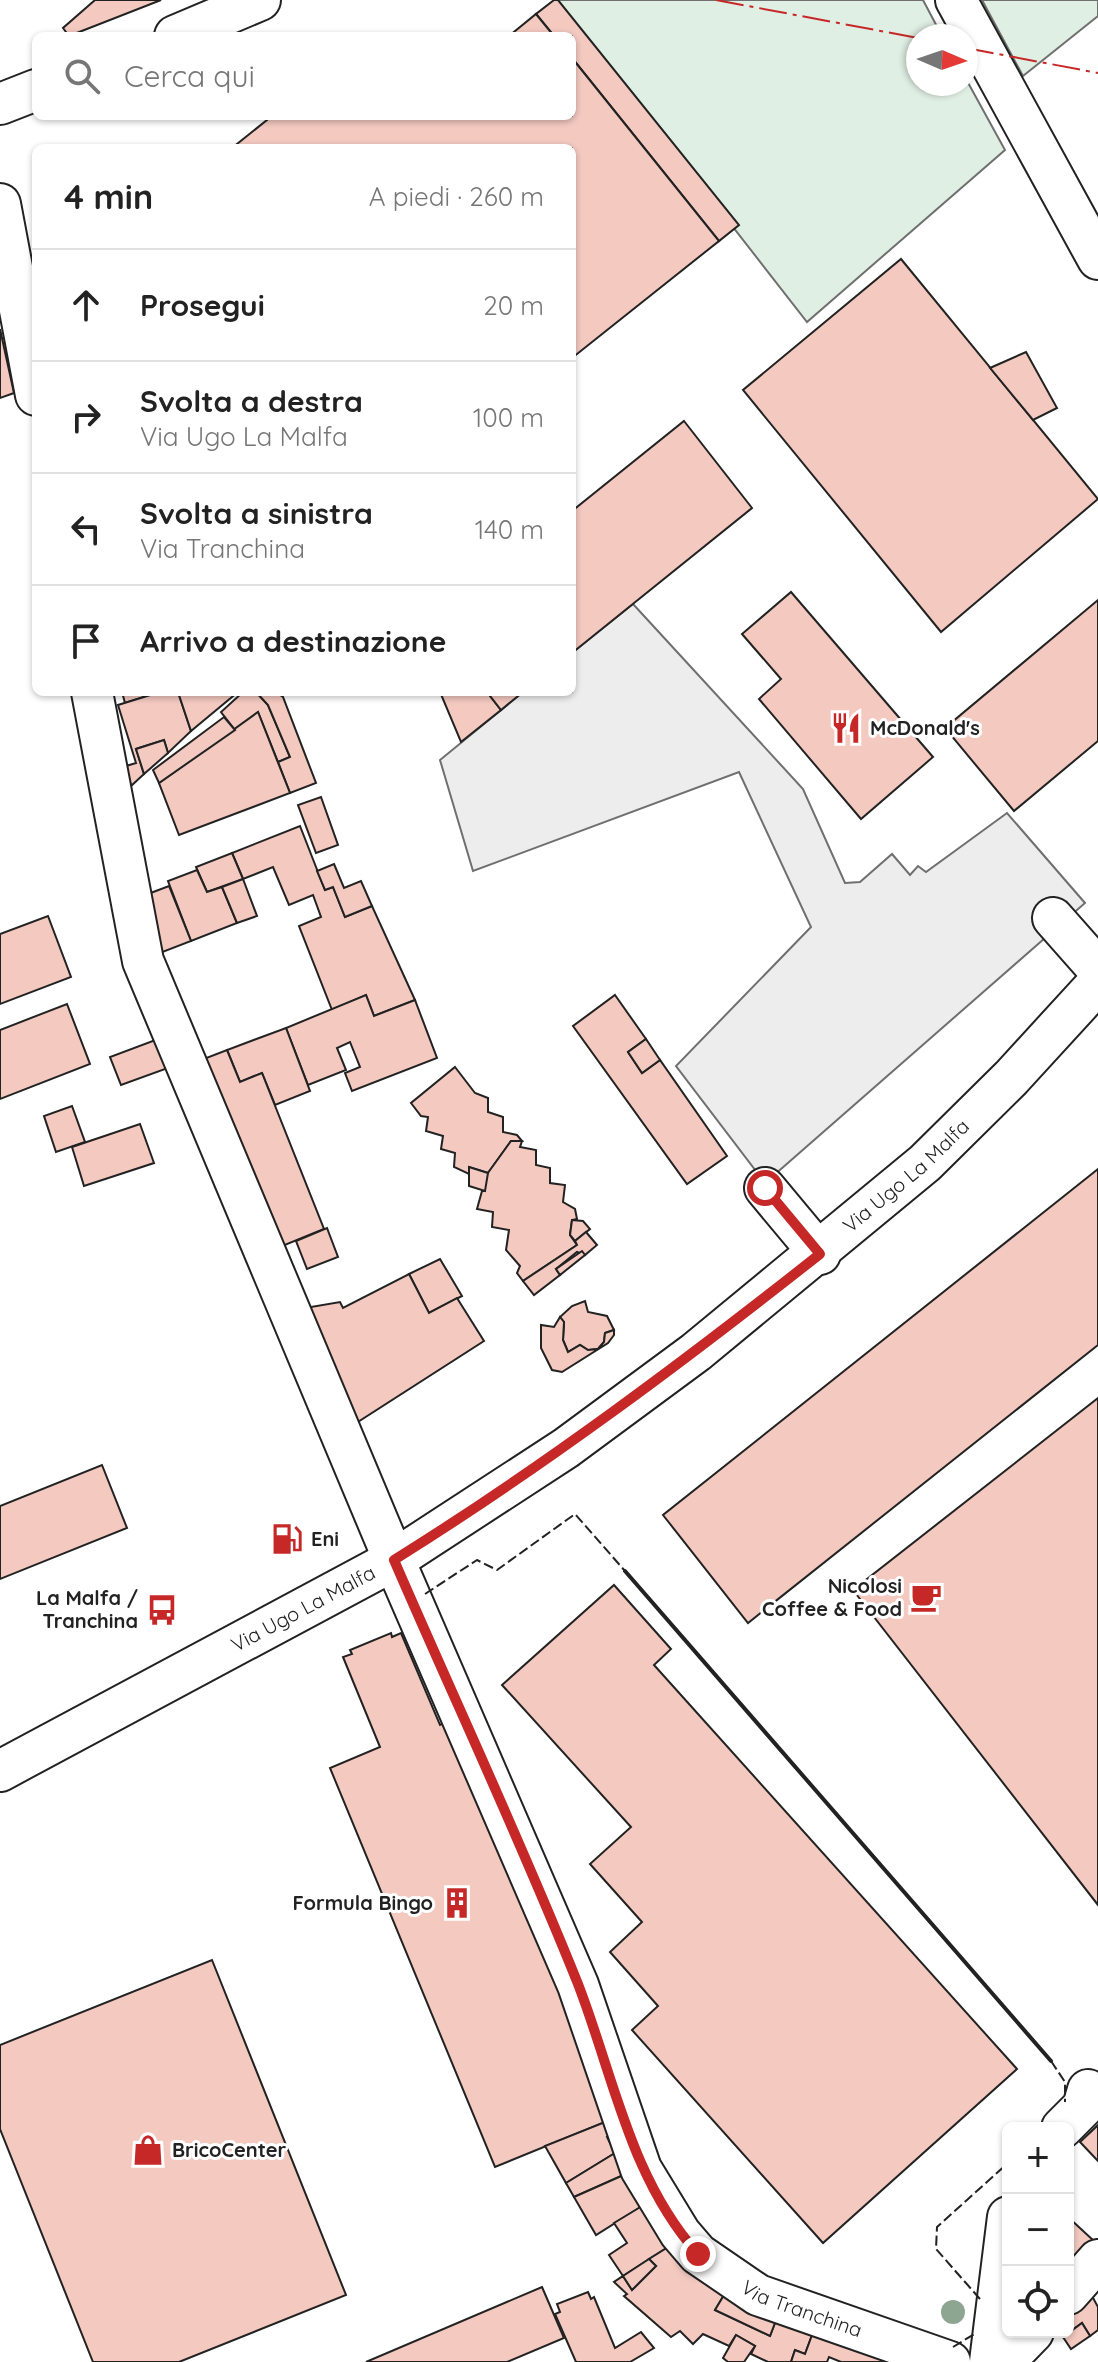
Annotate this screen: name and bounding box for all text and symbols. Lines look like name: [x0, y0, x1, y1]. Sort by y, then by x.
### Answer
north arrow: [906, 24, 978, 96]
search box: [32, 32, 576, 120]
icon: search: [60, 54, 104, 98]
text: Cerca qui: [124, 57, 255, 95]
text: 4 min: [64, 175, 153, 218]
text: A piedi · 260 m: [369, 180, 544, 213]
icon: ahead: [64, 283, 108, 327]
text: Prosegui: [140, 286, 265, 324]
text: 20 m: [483, 289, 544, 322]
text: Svolta a destra: [140, 382, 363, 420]
icon: right: [64, 395, 108, 439]
text: 100 m: [473, 401, 544, 434]
text: Via Ugo La Malfa: [140, 420, 348, 453]
text: Svolta a sinistra: [140, 494, 373, 532]
icon: left: [64, 507, 108, 551]
text: 140 m: [475, 513, 544, 546]
text: Via Tranchina: [140, 532, 305, 565]
icon: arrive: [64, 619, 108, 663]
text: Arrivo a destinazione: [140, 622, 446, 660]
restaurant icon: McDonald's: [829, 711, 863, 745]
place label: McDonald's: [870, 715, 980, 740]
street label: Via Ugo La Malfa: [838, 1114, 974, 1238]
route start: [747, 1170, 783, 1206]
fuel station icon: Eni: [270, 1522, 304, 1556]
place label: Eni: [311, 1526, 339, 1551]
street label: Via Ugo La Malfa: [227, 1559, 379, 1657]
place label: Nicolosi Coffee & Food: [762, 1573, 902, 1621]
cafe icon: Nicolosi Coffee & Food: [909, 1580, 943, 1614]
place label: La Malfa / Tranchina: [36, 1585, 138, 1633]
bus stop icon: La Malfa / Tranchina: [145, 1593, 179, 1627]
building icon: Formula Bingo: [440, 1886, 474, 1920]
place label: Formula Bingo: [293, 1890, 433, 1915]
map controls: [1002, 2122, 1074, 2338]
button: +: [1002, 2122, 1074, 2194]
shop icon: BricoCenter: [131, 2133, 165, 2167]
place label: BricoCenter: [172, 2137, 287, 2162]
button: −: [1002, 2194, 1074, 2266]
route end: [680, 2236, 716, 2272]
button: locate: [1002, 2266, 1074, 2338]
street label: Via Tranchina: [737, 2274, 866, 2342]

